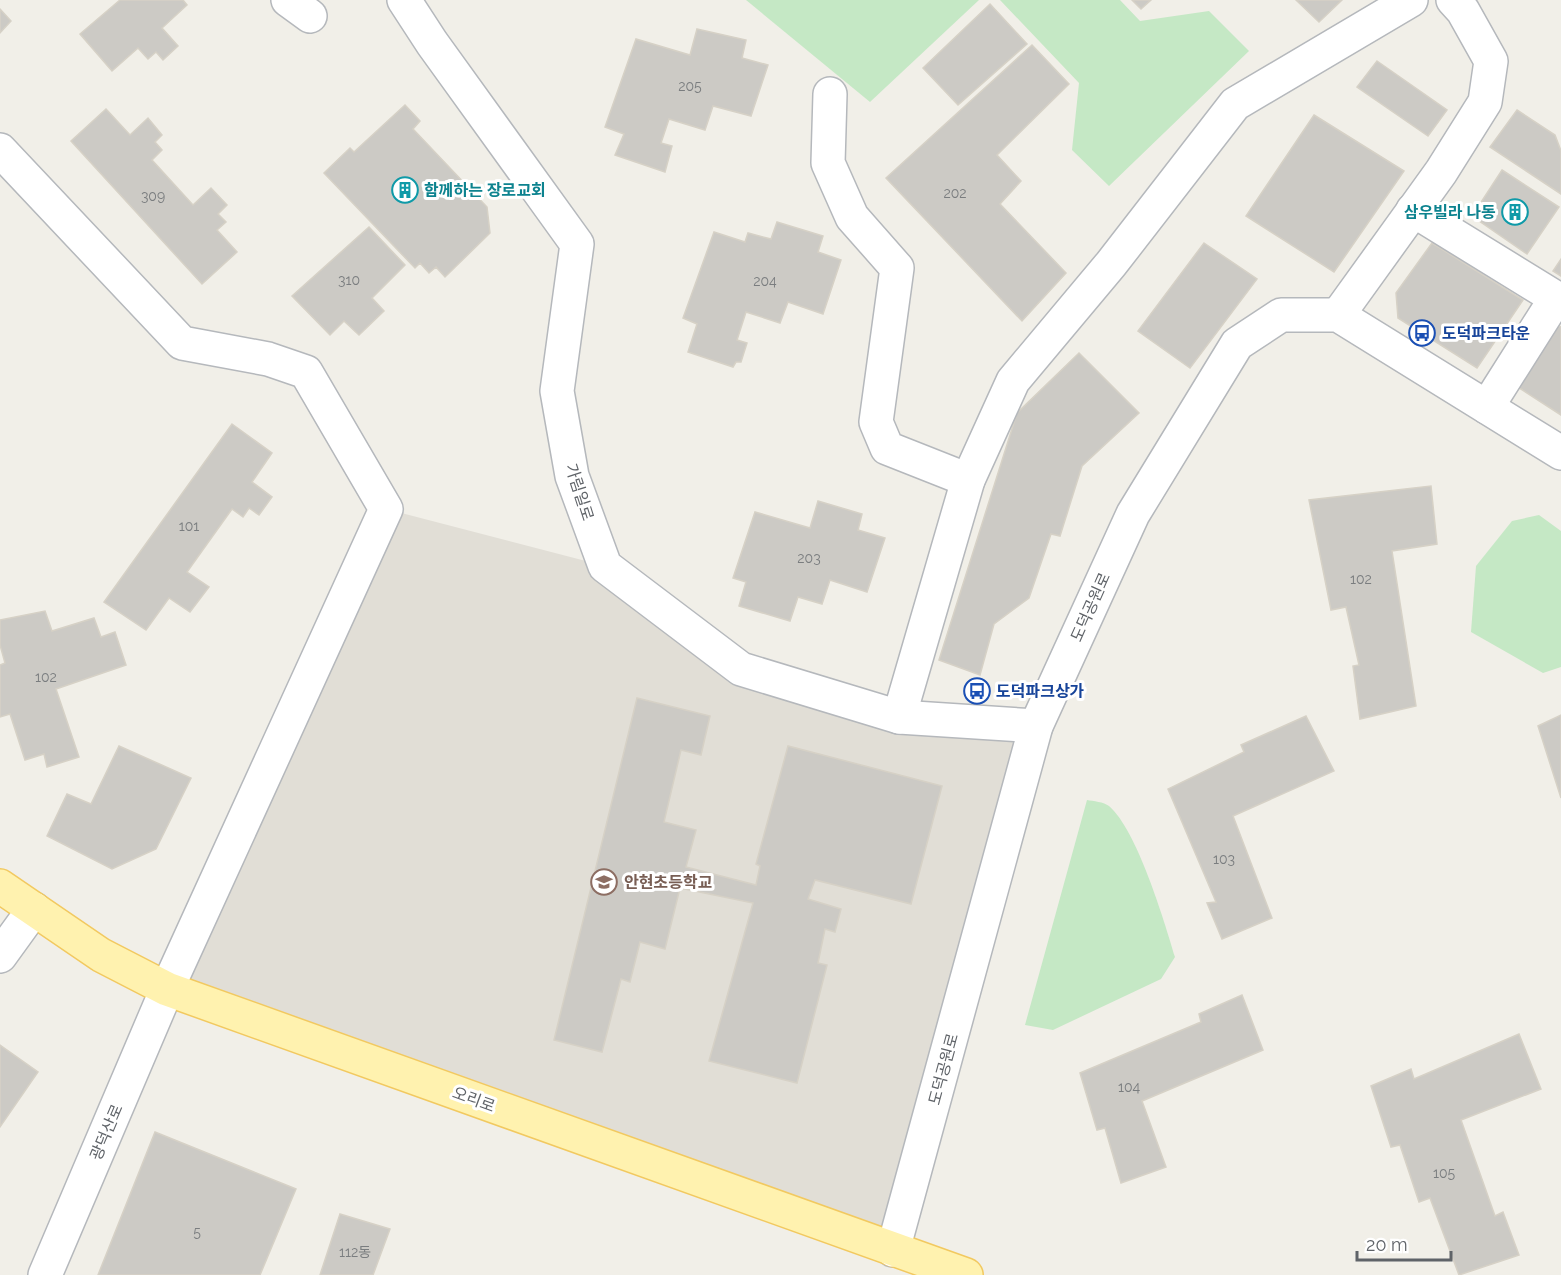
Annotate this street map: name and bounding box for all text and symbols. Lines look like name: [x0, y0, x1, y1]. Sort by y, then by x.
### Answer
house number: 205: [678, 78, 702, 94]
building icon: 함께하는 장로교회: [390, 175, 420, 205]
place label: 함께하는 장로교회: [424, 181, 546, 200]
house number: 202: [943, 185, 967, 201]
house number: 309: [141, 188, 165, 204]
building icon: 삼우빌라 나동: [1500, 197, 1530, 227]
place label: 삼우빌라 나동: [1404, 203, 1496, 222]
house number: 310: [338, 272, 360, 288]
house number: 204: [753, 273, 777, 289]
bus stop icon: 도덕파크타운: [1407, 318, 1437, 348]
place label: 도덕파크타운: [1442, 324, 1530, 343]
street label: 가림일로: [561, 461, 598, 523]
house number: 101: [179, 518, 199, 534]
house number: 203: [797, 550, 821, 566]
street label: 도덕공원로: [1067, 569, 1114, 645]
house number: 102: [1350, 571, 1372, 587]
house number: 102: [35, 669, 57, 685]
bus stop icon: 도덕파크상가: [962, 676, 992, 706]
place label: 도덕파크상가: [996, 682, 1085, 701]
house number: 103: [1213, 851, 1235, 867]
school or university icon: 안현초등학교: [589, 867, 619, 897]
place label: 안현초등학교: [624, 873, 713, 892]
street label: 도덕공원로: [925, 1031, 962, 1107]
house number: 104: [1118, 1079, 1140, 1095]
street label: 오리로: [450, 1083, 498, 1116]
street label: 광덕산로: [86, 1101, 127, 1163]
house number: 105: [1433, 1165, 1455, 1181]
house number: 5: [193, 1224, 201, 1240]
scale bar: [1357, 1224, 1452, 1262]
text: 20 m: [1366, 1234, 1408, 1255]
house number: 112동: [339, 1244, 371, 1260]

